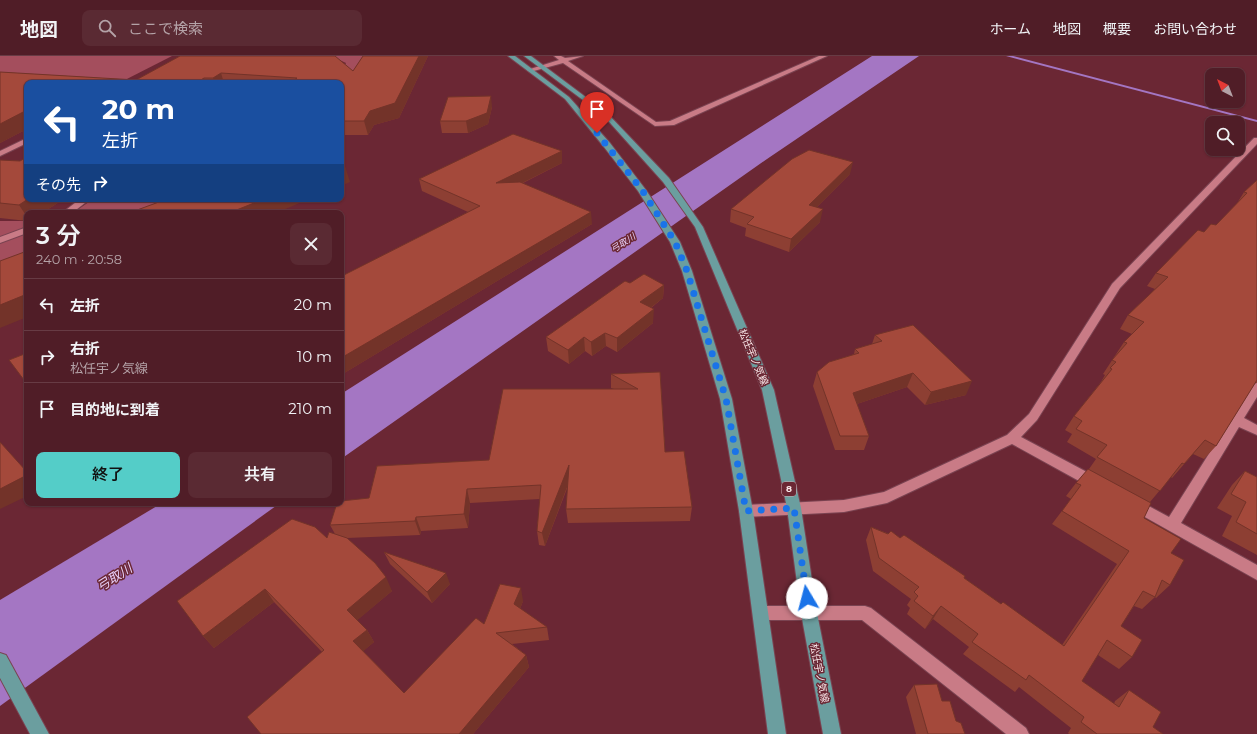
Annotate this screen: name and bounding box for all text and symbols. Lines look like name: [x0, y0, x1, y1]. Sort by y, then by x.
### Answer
search box: [82, 10, 362, 46]
icon: search: [96, 17, 118, 39]
text: 地図: [20, 18, 58, 41]
text: ここで検索: [128, 19, 203, 38]
text: ホーム: [989, 20, 1031, 38]
text: 地図: [1053, 20, 1081, 38]
text: 概要: [1103, 20, 1131, 38]
text: お問い合わせ: [1153, 20, 1237, 38]
north arrow: [1205, 68, 1245, 108]
map controls: [1205, 68, 1245, 156]
text: 20 m: [102, 92, 175, 126]
pin: [580, 92, 614, 133]
icon: left: [36, 96, 88, 148]
icon: arrive: [586, 98, 608, 120]
button: search: [1205, 116, 1245, 156]
text: 左折: [102, 130, 138, 152]
icon: right: [89, 172, 111, 194]
text: その先: [36, 175, 81, 194]
text: 3 分: [36, 221, 81, 250]
button: close: [290, 223, 332, 265]
water label: 弓取川: [608, 230, 638, 255]
text: 240 m · 20:58: [36, 251, 122, 267]
icon: left: [36, 294, 58, 316]
text: 20 m: [294, 295, 332, 314]
text: 左折: [70, 296, 100, 315]
street label: 松任宇ノ気線: [736, 327, 771, 387]
text: 右折: [70, 339, 100, 358]
icon: right: [36, 346, 58, 368]
text: 10 m: [297, 347, 332, 366]
text: 松任宇ノ気線: [70, 360, 148, 376]
icon: arrive: [36, 398, 58, 420]
text: 210 m: [288, 399, 332, 418]
text: 目的地に到着: [70, 400, 160, 419]
button: 終了: [36, 452, 180, 498]
button: 共有: [188, 452, 332, 498]
road number: 8: [782, 482, 796, 496]
water label: 弓取川: [93, 559, 136, 594]
position arrow: [786, 577, 828, 619]
street label: 松任宇ノ気線: [807, 642, 832, 704]

